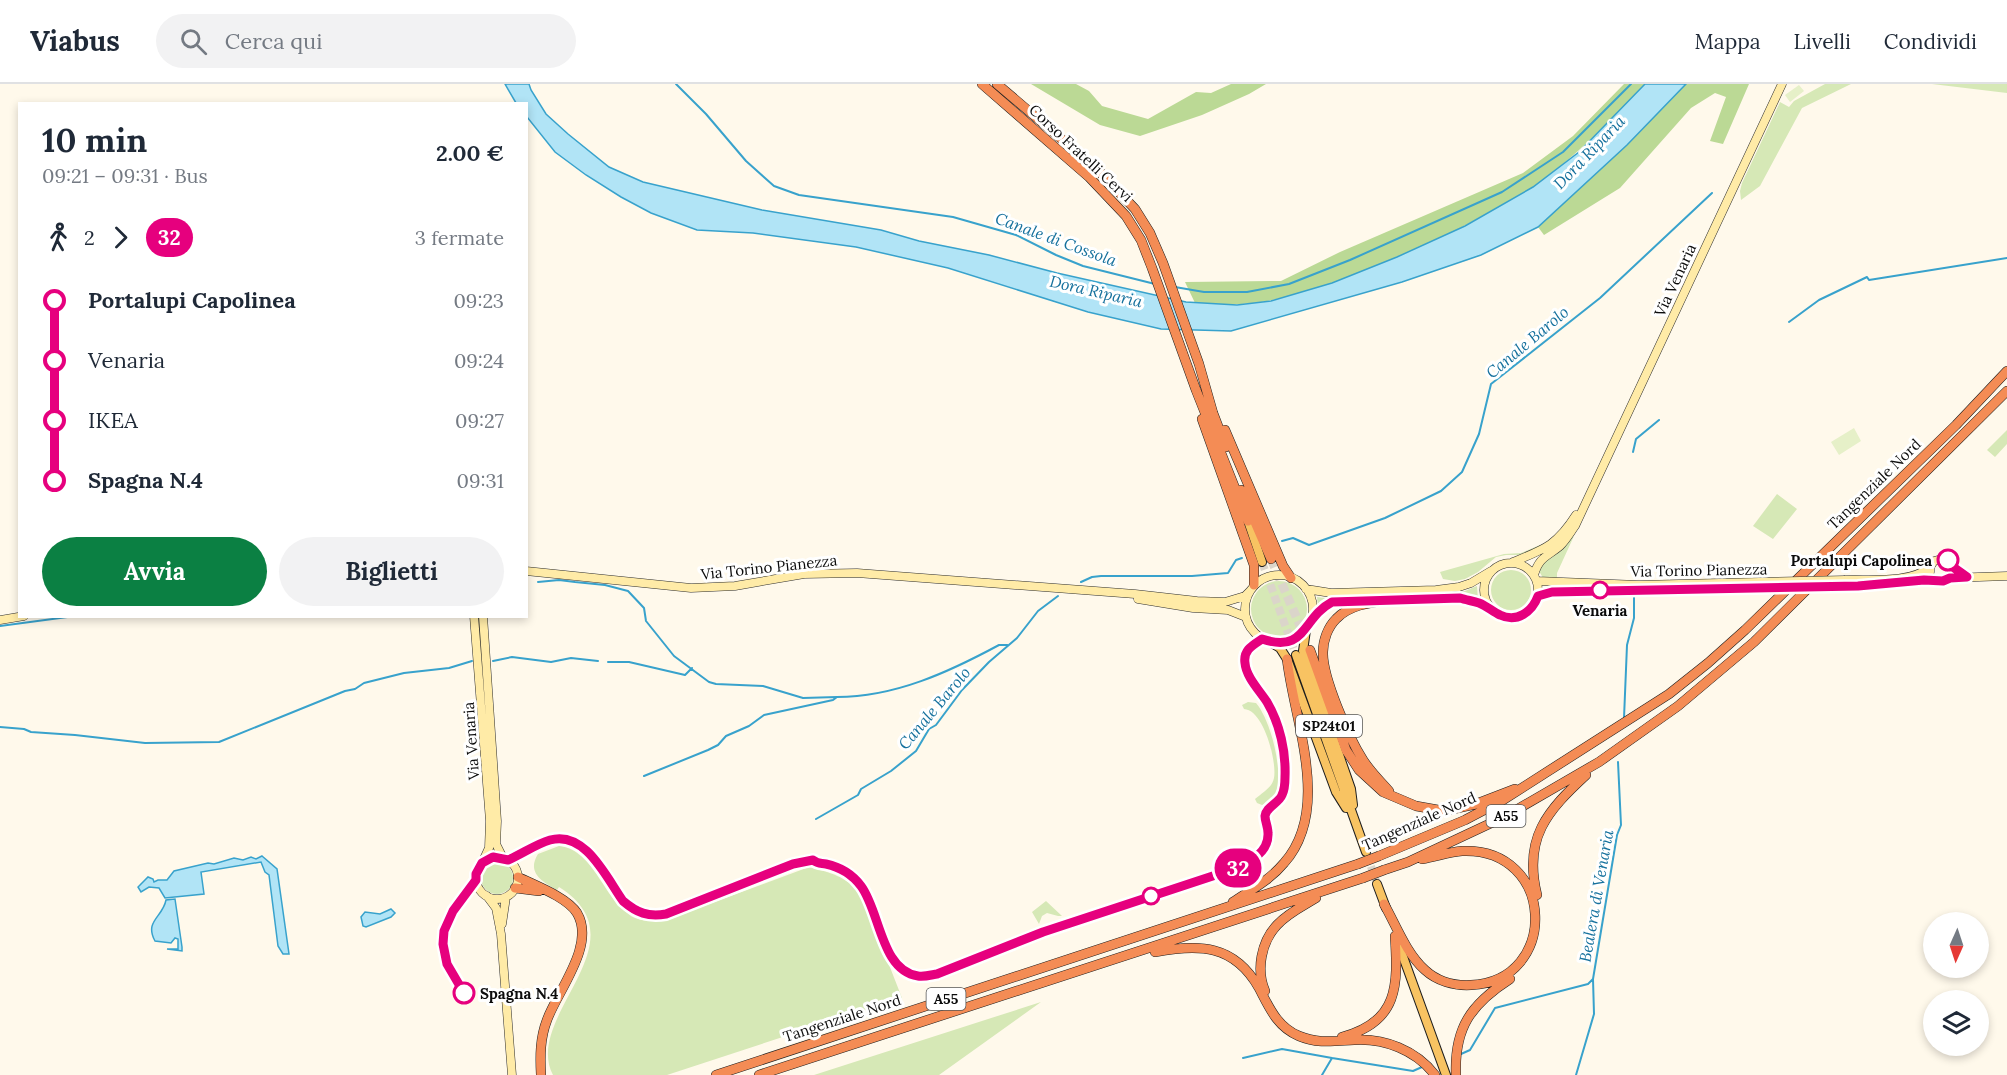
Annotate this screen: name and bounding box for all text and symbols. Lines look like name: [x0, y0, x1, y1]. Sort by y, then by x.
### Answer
search box: [156, 14, 576, 68]
text: Viabus: [30, 23, 120, 59]
icon: search: [177, 25, 210, 58]
text: Cerca qui: [225, 27, 322, 55]
text: Mappa: [1695, 28, 1761, 55]
text: Livelli: [1794, 28, 1851, 55]
text: Condividi: [1884, 28, 1977, 55]
street label: Corso Fratelli Cervi: [1025, 100, 1137, 206]
water label: Dora Riparia: [1549, 111, 1629, 193]
text: 10 min: [42, 119, 147, 161]
text: 2.00 €: [436, 139, 504, 167]
text: 09:21 – 09:31 · Bus: [42, 163, 208, 188]
water label: Canale di Cossola: [993, 208, 1120, 270]
icon: walk: [42, 221, 75, 254]
icon: forward: [104, 221, 137, 254]
text: 32: [158, 224, 181, 251]
text: 2: [84, 225, 95, 250]
text: 3 fermate: [415, 225, 504, 250]
street label: Via Venaria: [1649, 240, 1700, 320]
water label: Dora Riparia: [1048, 271, 1144, 311]
text: Portalupi Capolinea: [88, 286, 296, 314]
text: 09:23: [453, 288, 504, 313]
water label: Canale Barolo: [1482, 302, 1572, 382]
text: Venaria: [88, 346, 165, 374]
text: 09:24: [454, 348, 504, 373]
text: IKEA: [88, 406, 138, 434]
text: 09:27: [455, 408, 504, 433]
street label: Tangenziale Nord: [1823, 435, 1925, 533]
text: Spagna N.4: [88, 466, 203, 494]
text: 09:31: [457, 468, 504, 493]
button: Avvia: [42, 537, 267, 606]
button: Biglietti: [279, 537, 504, 606]
marker: Portalupi Capolinea: [1937, 549, 1959, 571]
street label: Via Torino Pianezza: [699, 550, 838, 584]
place label: Portalupi Capolinea: [1790, 551, 1932, 570]
street label: Via Torino Pianezza: [1629, 559, 1768, 581]
marker: Venaria: [1591, 581, 1609, 599]
place label: Venaria: [1573, 601, 1628, 620]
water label: Canale Barolo: [894, 663, 974, 753]
street label: Via Venaria: [459, 701, 483, 782]
road number: SP24t01: [1296, 715, 1362, 737]
street label: Tangenziale Nord: [1359, 787, 1479, 855]
road number: A55: [1486, 805, 1526, 827]
water label: Bealera di Venaria: [1575, 828, 1618, 964]
line badge: 32: [1211, 848, 1265, 888]
text: 32: [1227, 855, 1249, 882]
unlabelled marker: [1142, 887, 1160, 905]
north arrow: [1923, 912, 1989, 978]
map controls: [1923, 912, 1989, 1056]
marker: Spagna N.4: [453, 982, 475, 1004]
place label: Spagna N.4: [480, 984, 558, 1003]
road number: A55: [926, 988, 966, 1010]
street label: Tangenziale Nord: [781, 990, 903, 1046]
button: layers: [1923, 990, 1989, 1056]

